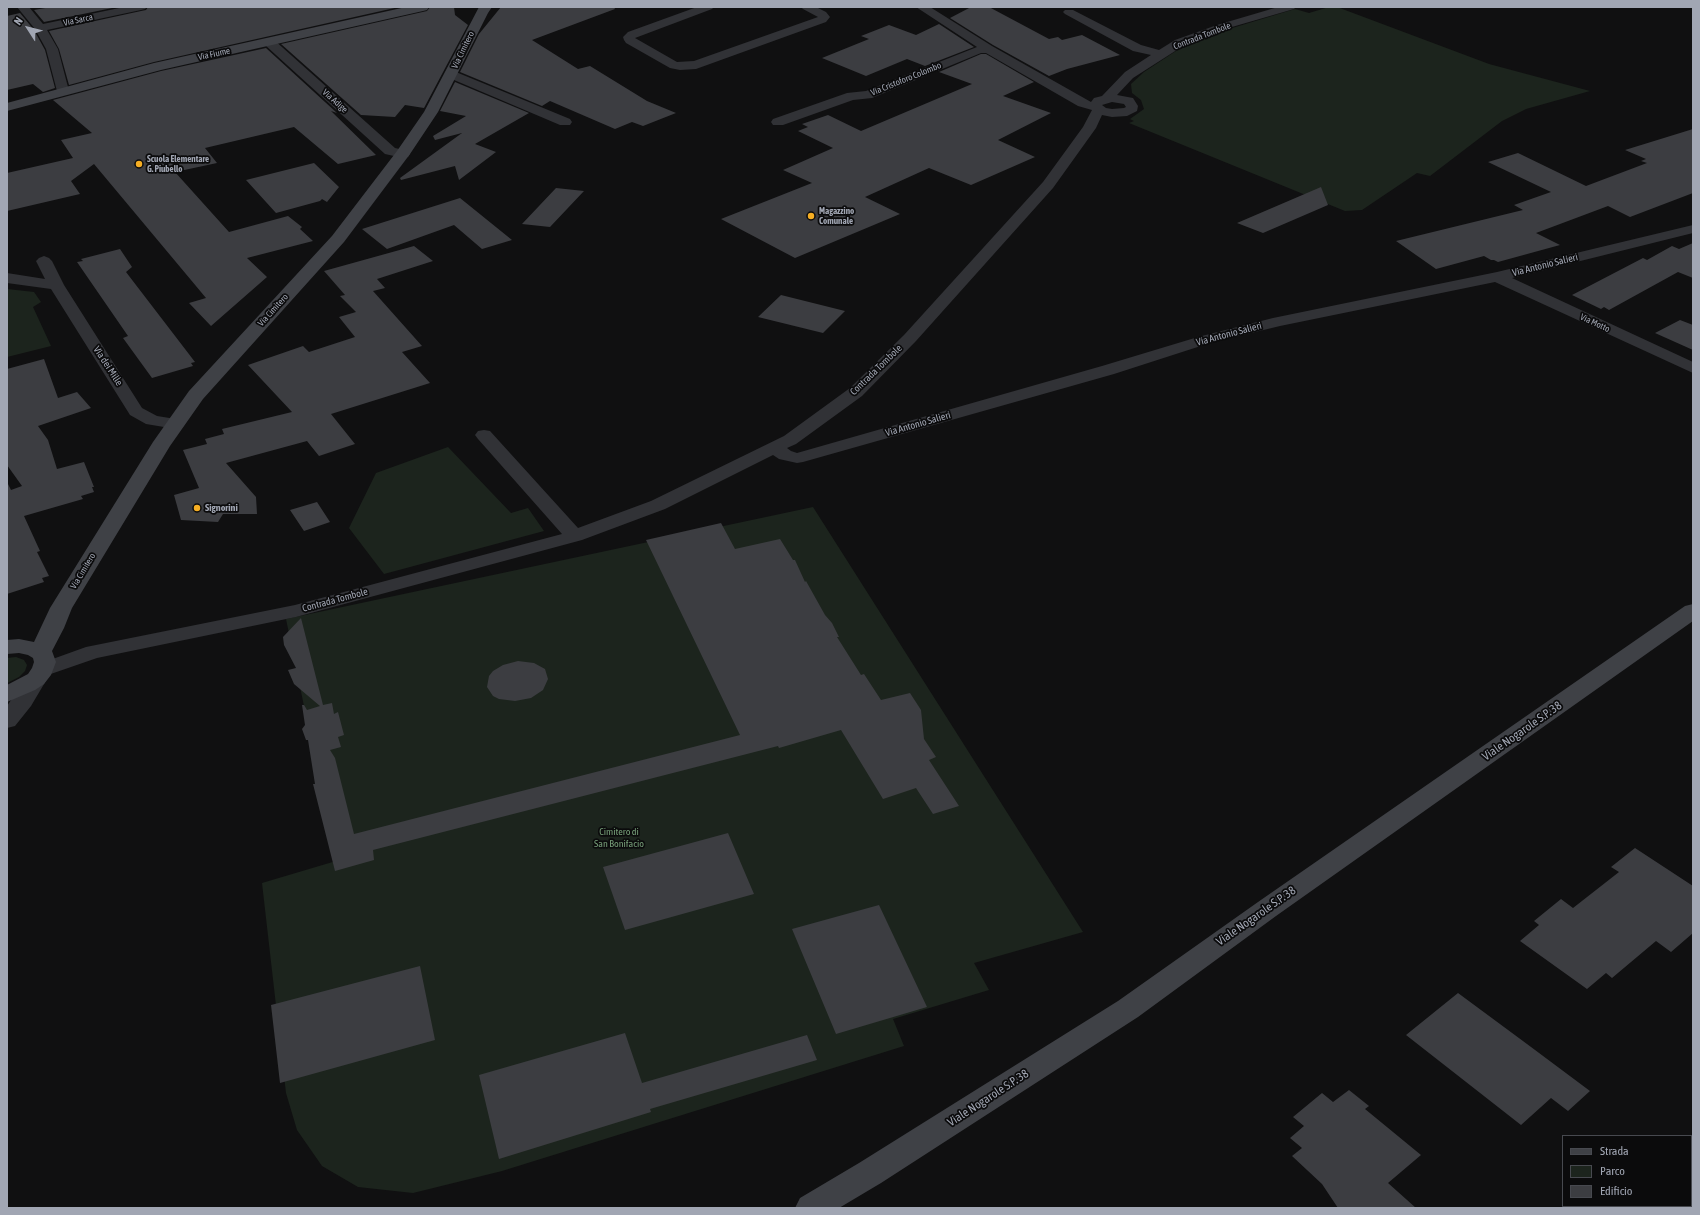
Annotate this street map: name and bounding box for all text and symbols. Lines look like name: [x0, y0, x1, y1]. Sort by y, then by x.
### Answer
north arrow: [8, 8, 48, 48]
street label: Via Sarca: [62, 12, 94, 28]
text: N: [12, 15, 25, 27]
street label: Contrada Tombole: [1172, 20, 1232, 52]
street label: Via Cimitero: [449, 30, 477, 70]
street label: Via Fiume: [197, 45, 231, 63]
street label: Via Cristoforo Colombo: [869, 60, 943, 98]
street label: Via Adige: [320, 87, 350, 115]
place label: Scuola Elementare G. Piubello: [147, 154, 209, 175]
marker: Scuola Elementare G. Piubello: [134, 159, 144, 169]
place label: Magazzino Comunale: [819, 206, 854, 227]
marker: Magazzino Comunale: [806, 211, 816, 221]
street label: Via Antonio Salieri: [1511, 251, 1579, 279]
street label: Via Cimitero: [256, 292, 290, 328]
street label: Via Motto: [1578, 311, 1612, 335]
street label: Via Antonio Salieri: [1195, 320, 1263, 348]
street label: Contrada Tombole: [848, 342, 904, 398]
street label: Via dei Mille: [91, 344, 125, 388]
street label: Via Antonio Salieri: [884, 409, 952, 439]
place label: Signorini: [205, 502, 238, 514]
marker: Signorini: [192, 503, 202, 513]
street label: Via Cimitero: [68, 551, 98, 591]
street label: Contrada Tombole: [301, 585, 369, 615]
street label: Viale Nogarole S.P. 38: [1479, 698, 1565, 764]
park label: Cimitero di San Bonifacio: [594, 826, 644, 850]
street label: Viale Nogarole S.P. 38: [1213, 883, 1299, 949]
street label: Viale Nogarole S.P. 38: [945, 1066, 1031, 1130]
legend: [1562, 1135, 1692, 1207]
text: Strada: [1600, 1144, 1629, 1158]
text: Parco: [1600, 1164, 1625, 1178]
text: Edificio: [1600, 1184, 1632, 1198]

